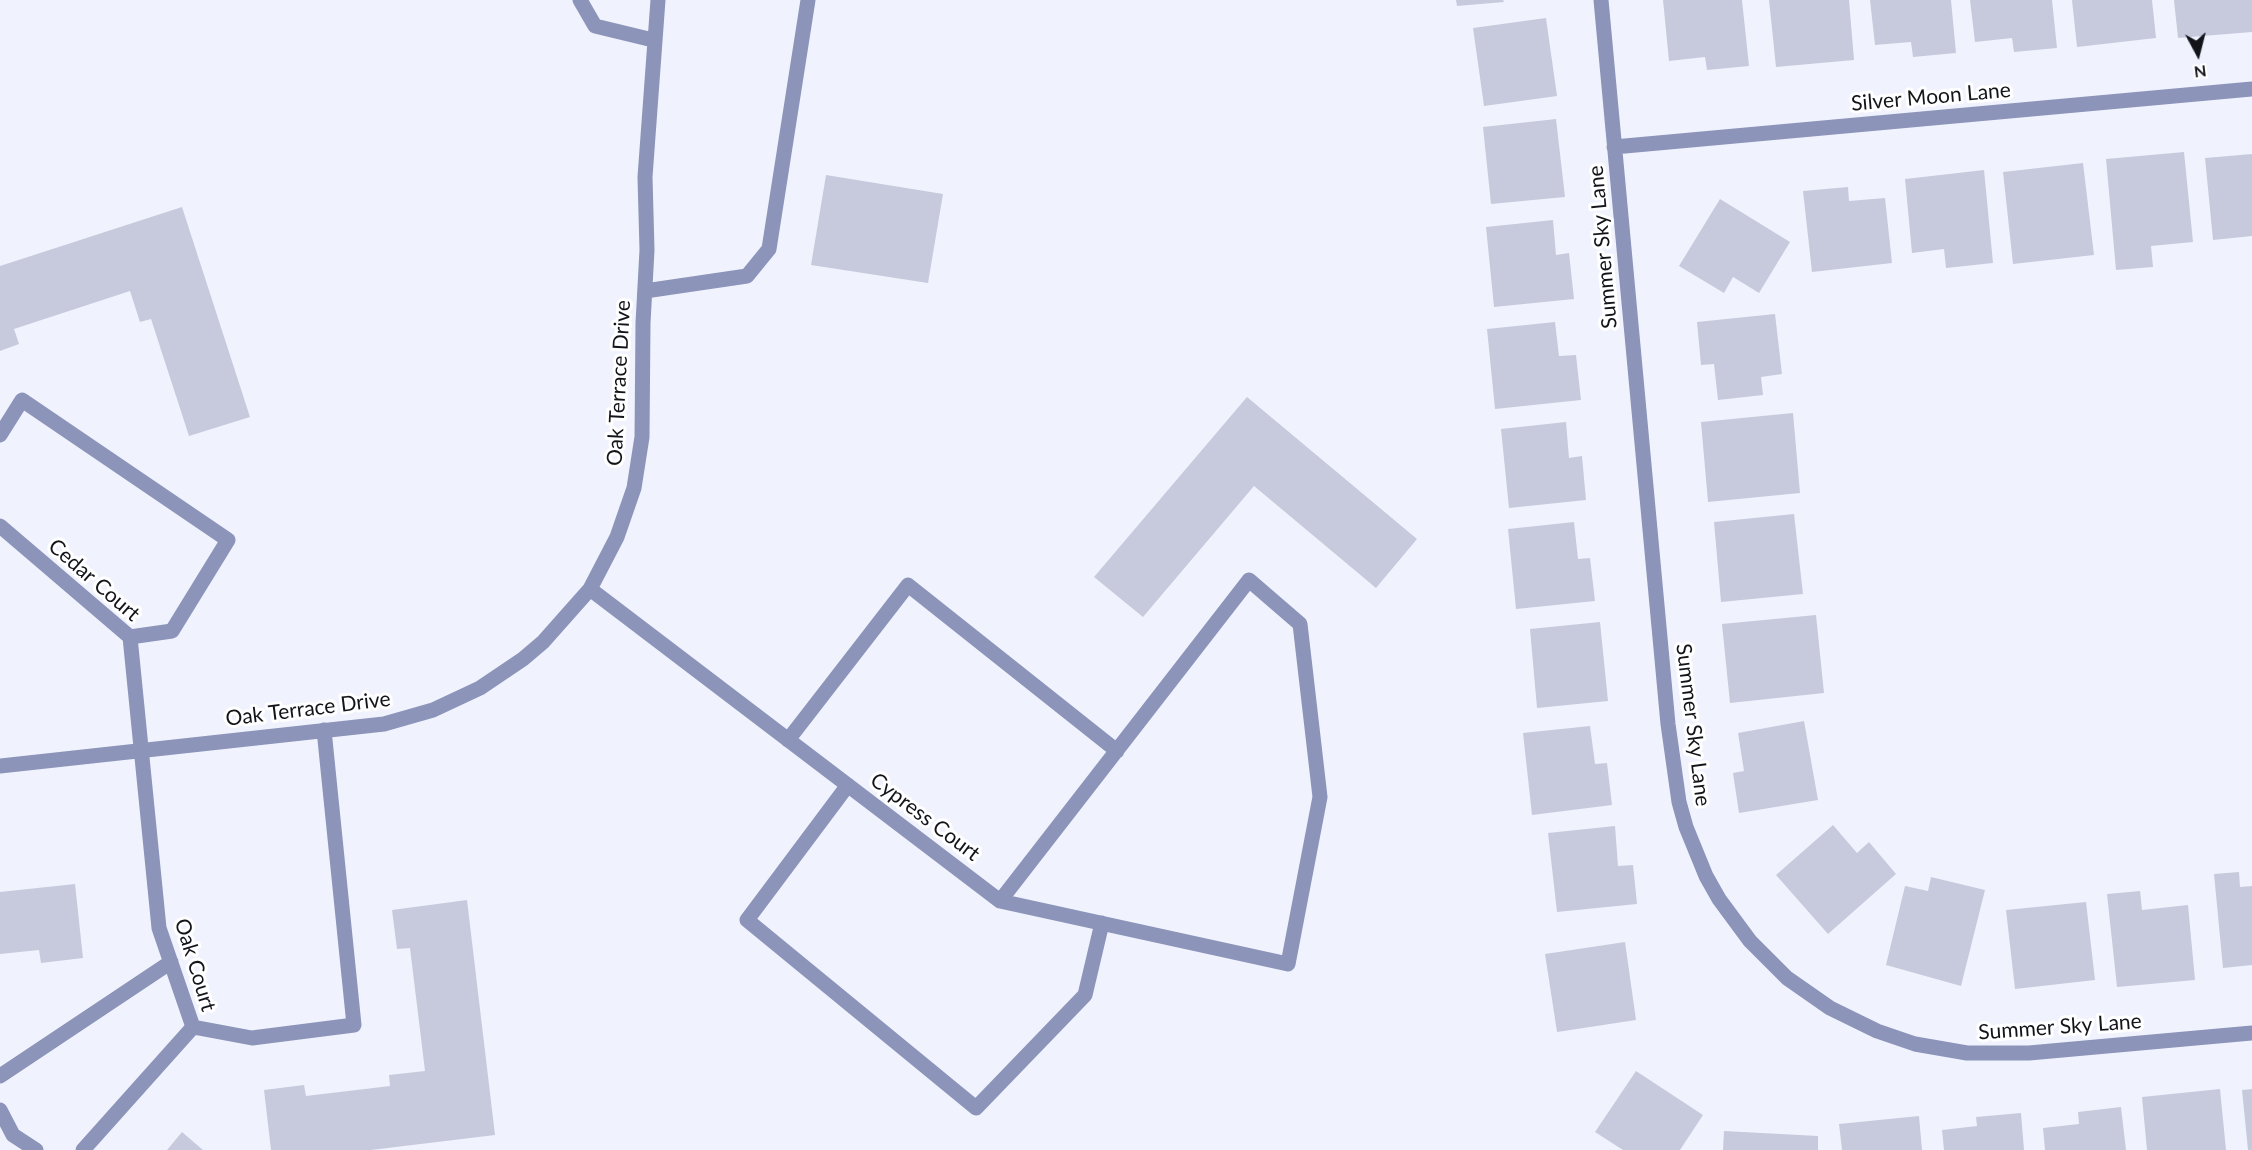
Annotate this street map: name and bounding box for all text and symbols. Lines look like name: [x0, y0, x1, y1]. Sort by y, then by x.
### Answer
north arrow: [2168, 24, 2228, 84]
text: N: [2193, 62, 2208, 83]
street label: Silver Moon Lane: [1850, 77, 2012, 117]
street label: Summer Sky Lane: [1583, 164, 1623, 330]
street label: Oak Terrace Drive: [602, 300, 636, 466]
street label: Cedar Court: [43, 534, 145, 626]
street label: Summer Sky Lane: [1671, 642, 1715, 808]
street label: Oak Terrace Drive: [224, 686, 392, 732]
street label: Cypress Court: [865, 768, 985, 866]
street label: Oak Court: [169, 916, 221, 1014]
street label: Summer Sky Lane: [1977, 1009, 2143, 1045]

